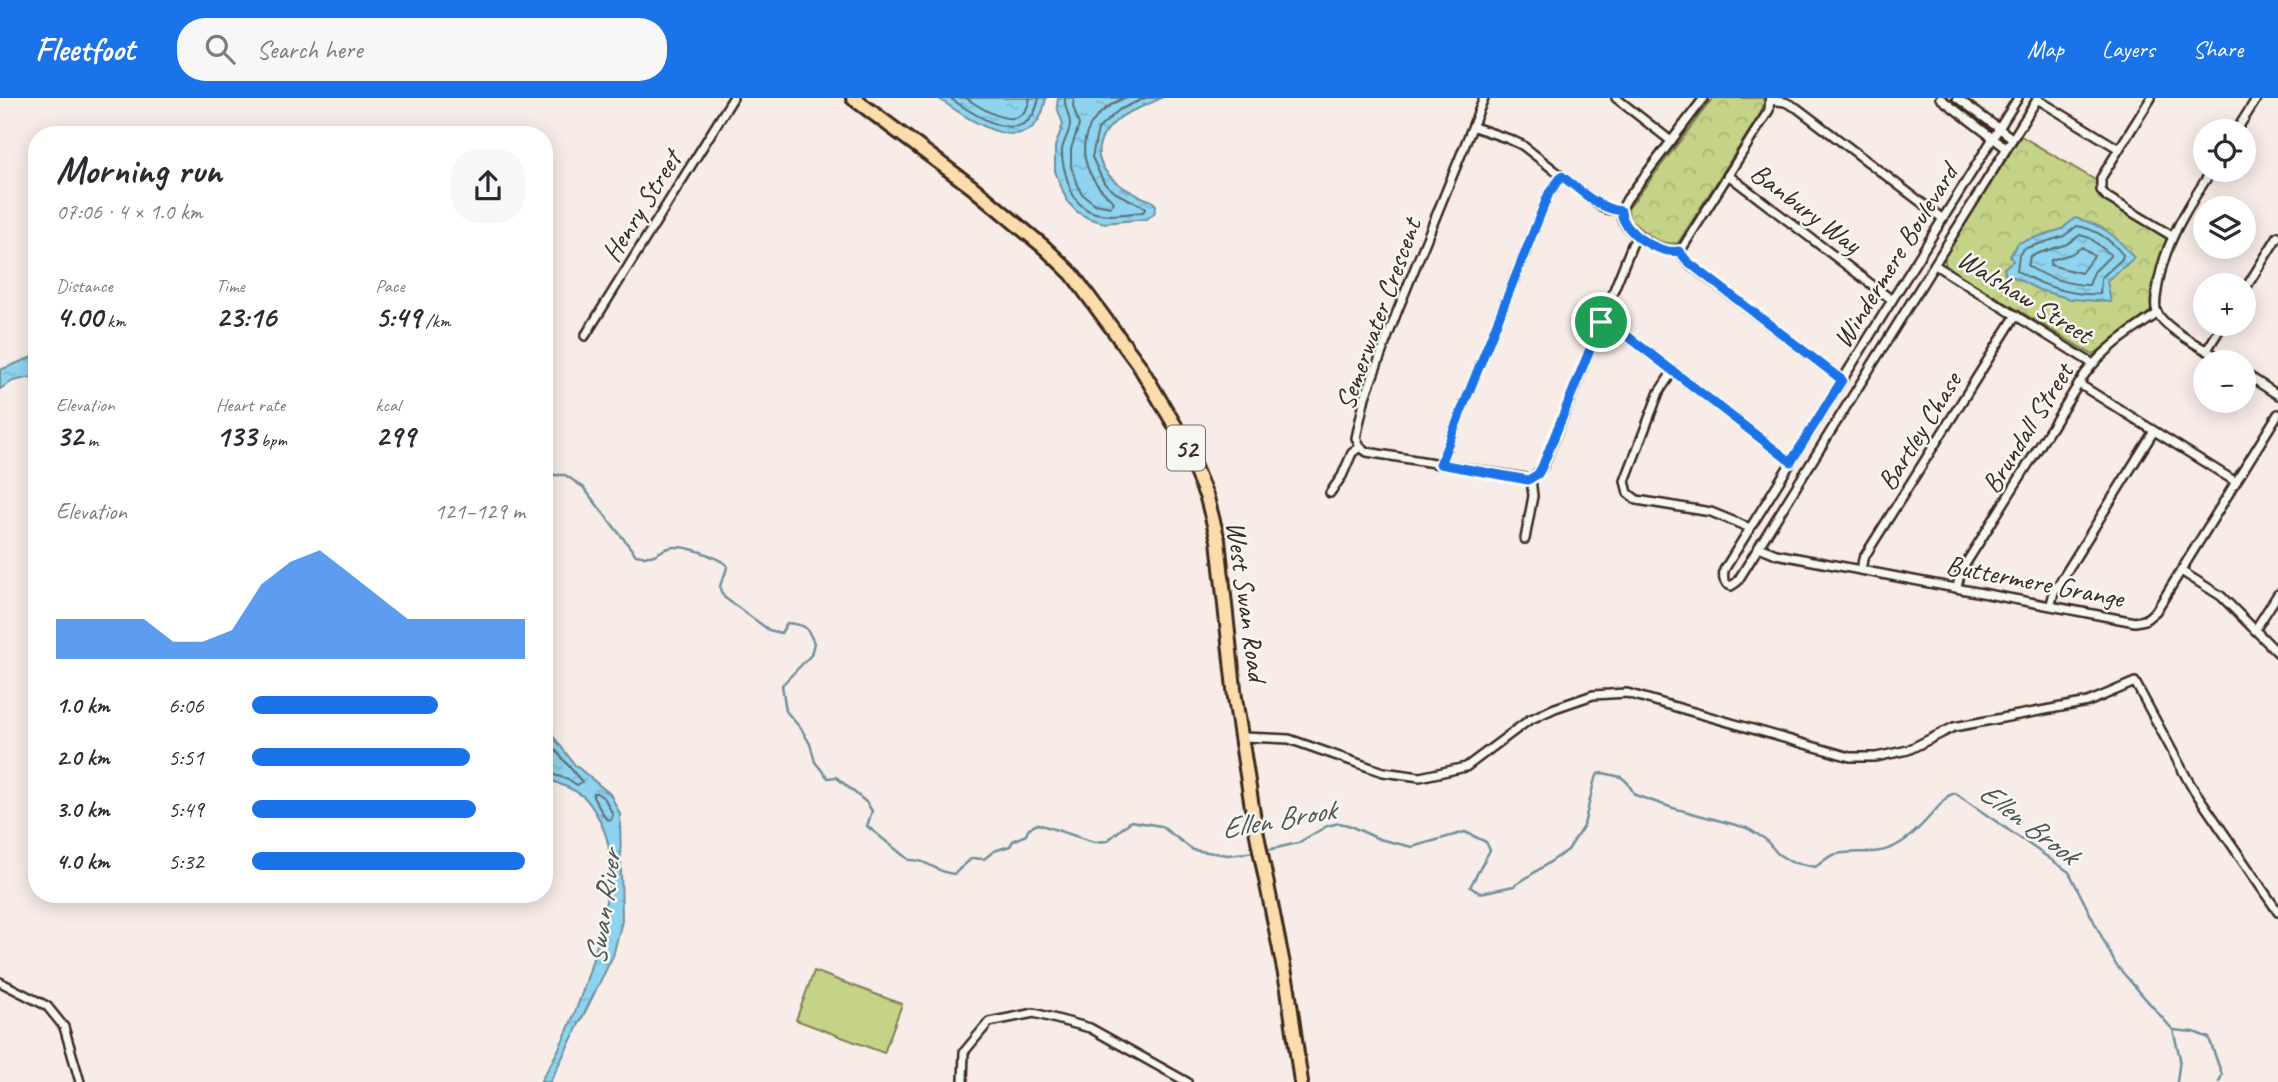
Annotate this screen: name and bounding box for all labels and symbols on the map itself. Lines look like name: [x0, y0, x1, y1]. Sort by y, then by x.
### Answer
street label: Henry Street: [593, 141, 691, 268]
street label: Windermere Boulevard: [1825, 154, 1968, 354]
street label: Banbury Way: [1744, 155, 1870, 262]
street label: Semerwater Crescent: [1327, 211, 1430, 414]
street label: Walshaw Street: [1951, 241, 2101, 353]
pin: [1571, 292, 1631, 352]
street label: Brundall Street: [1973, 354, 2082, 499]
street label: Bartley Chase: [1869, 364, 1970, 496]
road number: 52: [1167, 426, 1205, 470]
street label: West Swan Road: [1218, 519, 1276, 687]
street label: Buttermere Grange: [1943, 547, 2129, 616]
water label: Ellen Brook: [1972, 773, 2090, 876]
water label: Ellen Brook: [1218, 789, 1343, 848]
water label: Swan River: [576, 844, 630, 967]

